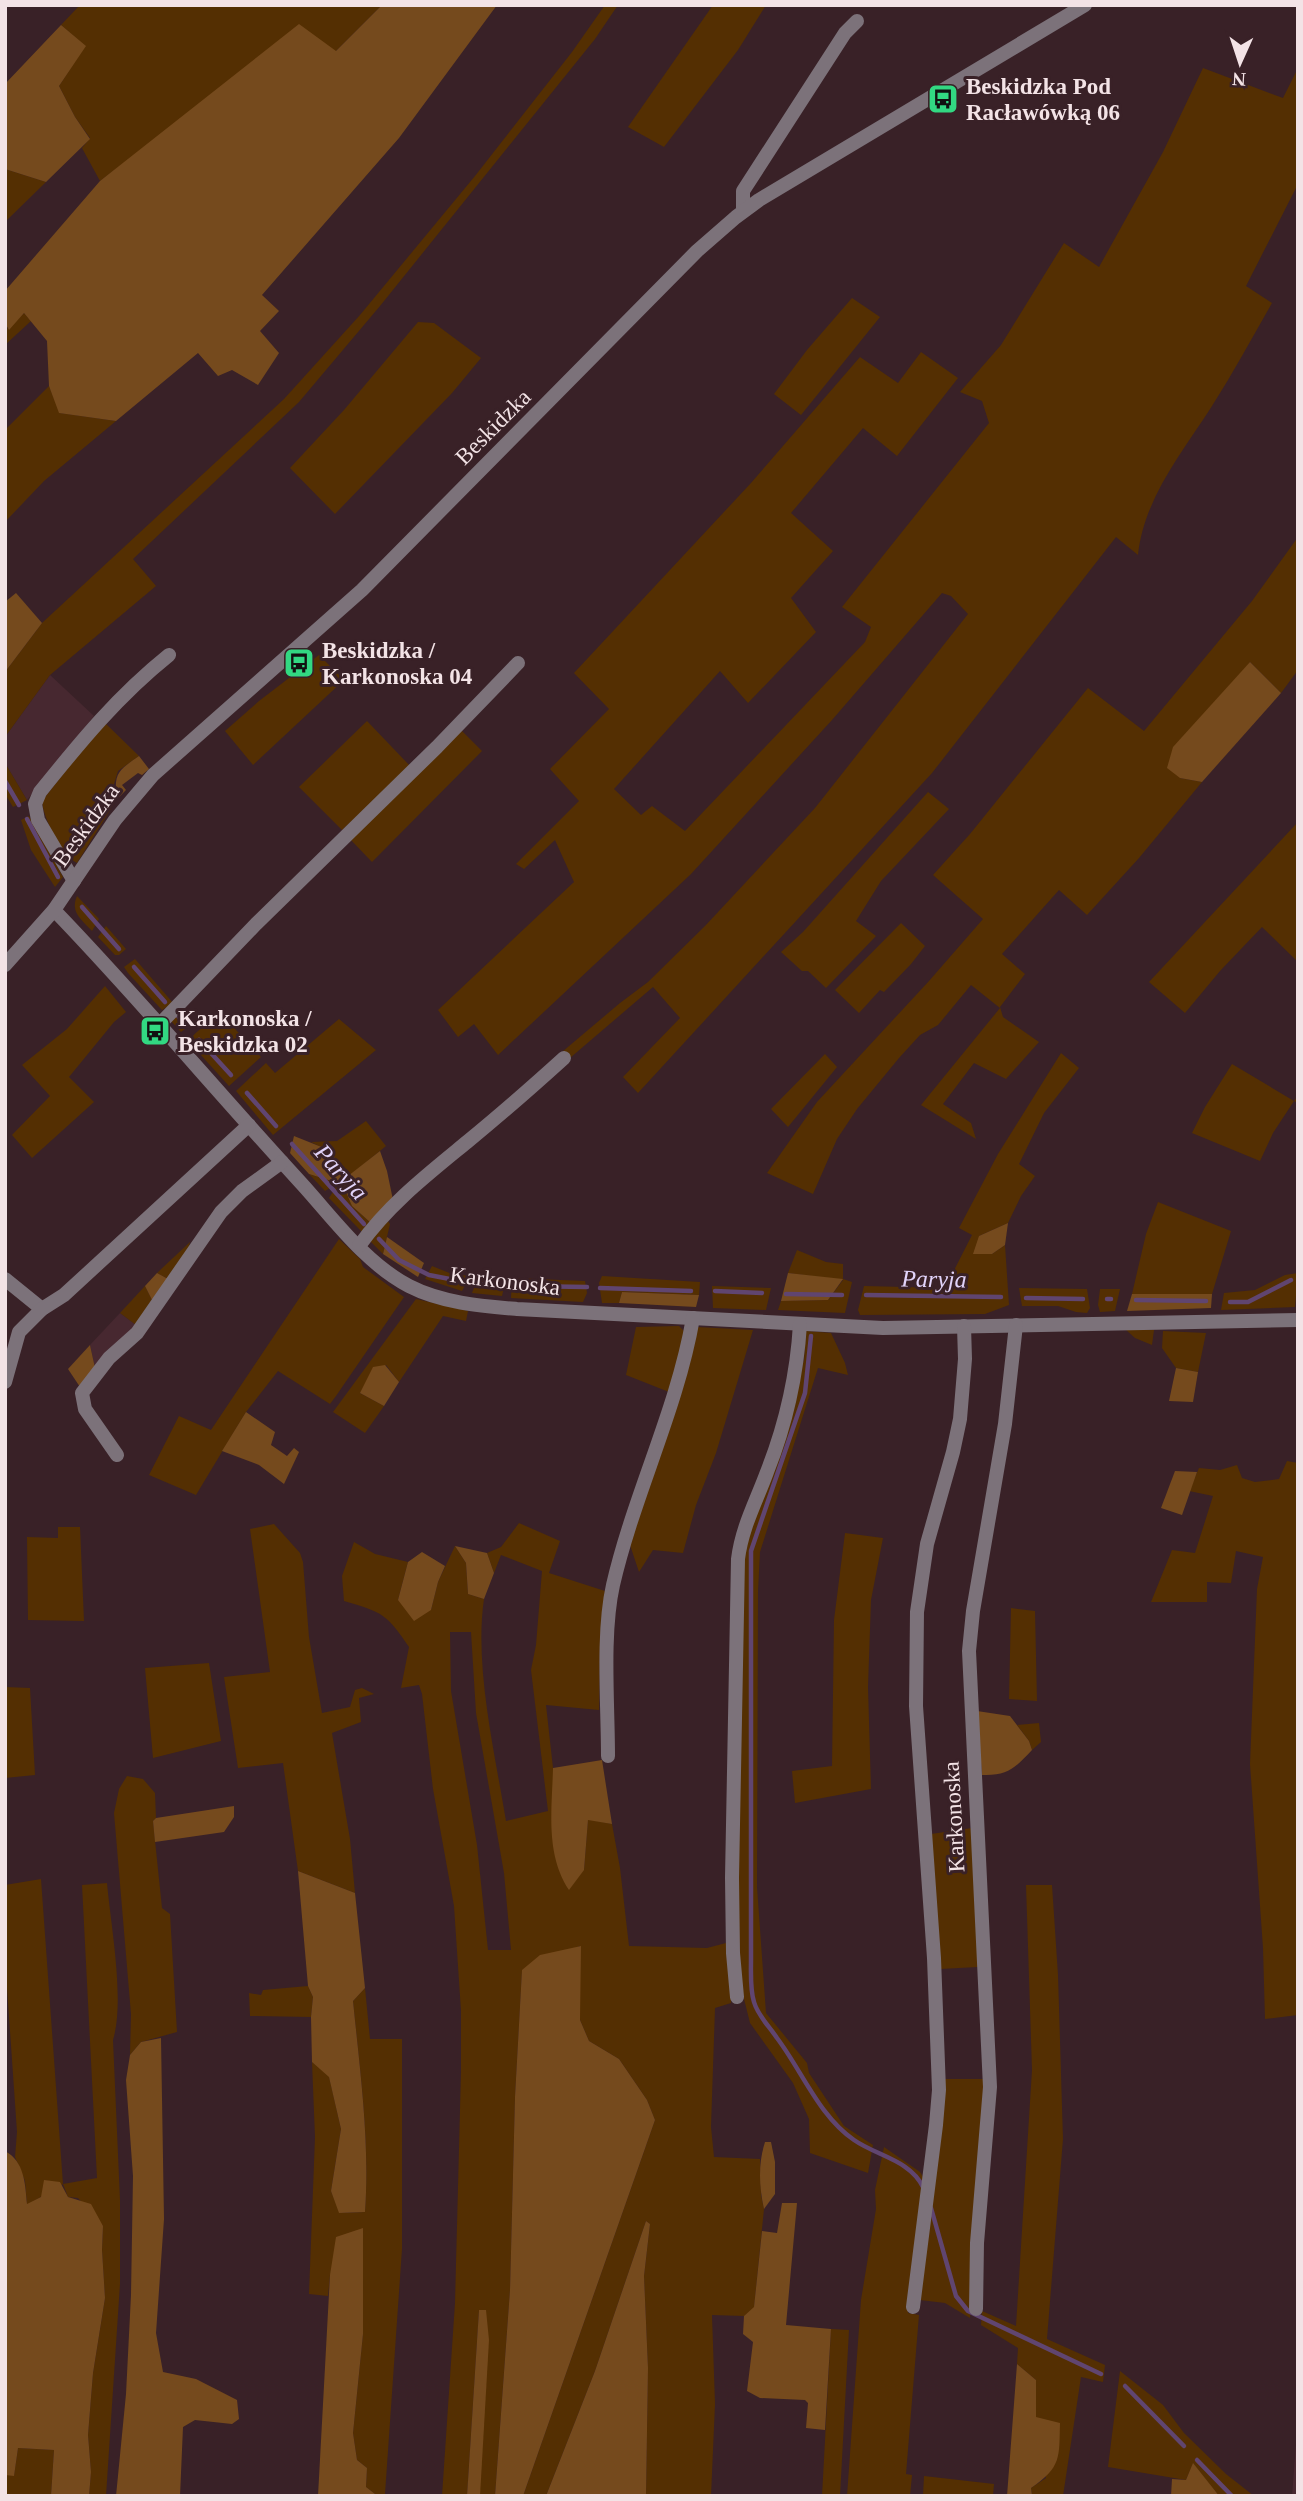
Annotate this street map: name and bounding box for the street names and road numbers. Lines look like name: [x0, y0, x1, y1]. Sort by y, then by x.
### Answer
street label: Beskidzka: [450, 384, 536, 470]
street label: Beskidzka: [48, 779, 124, 871]
street label: Karkonoska: [448, 1262, 562, 1300]
street label: Karkonoska: [939, 1761, 969, 1873]

